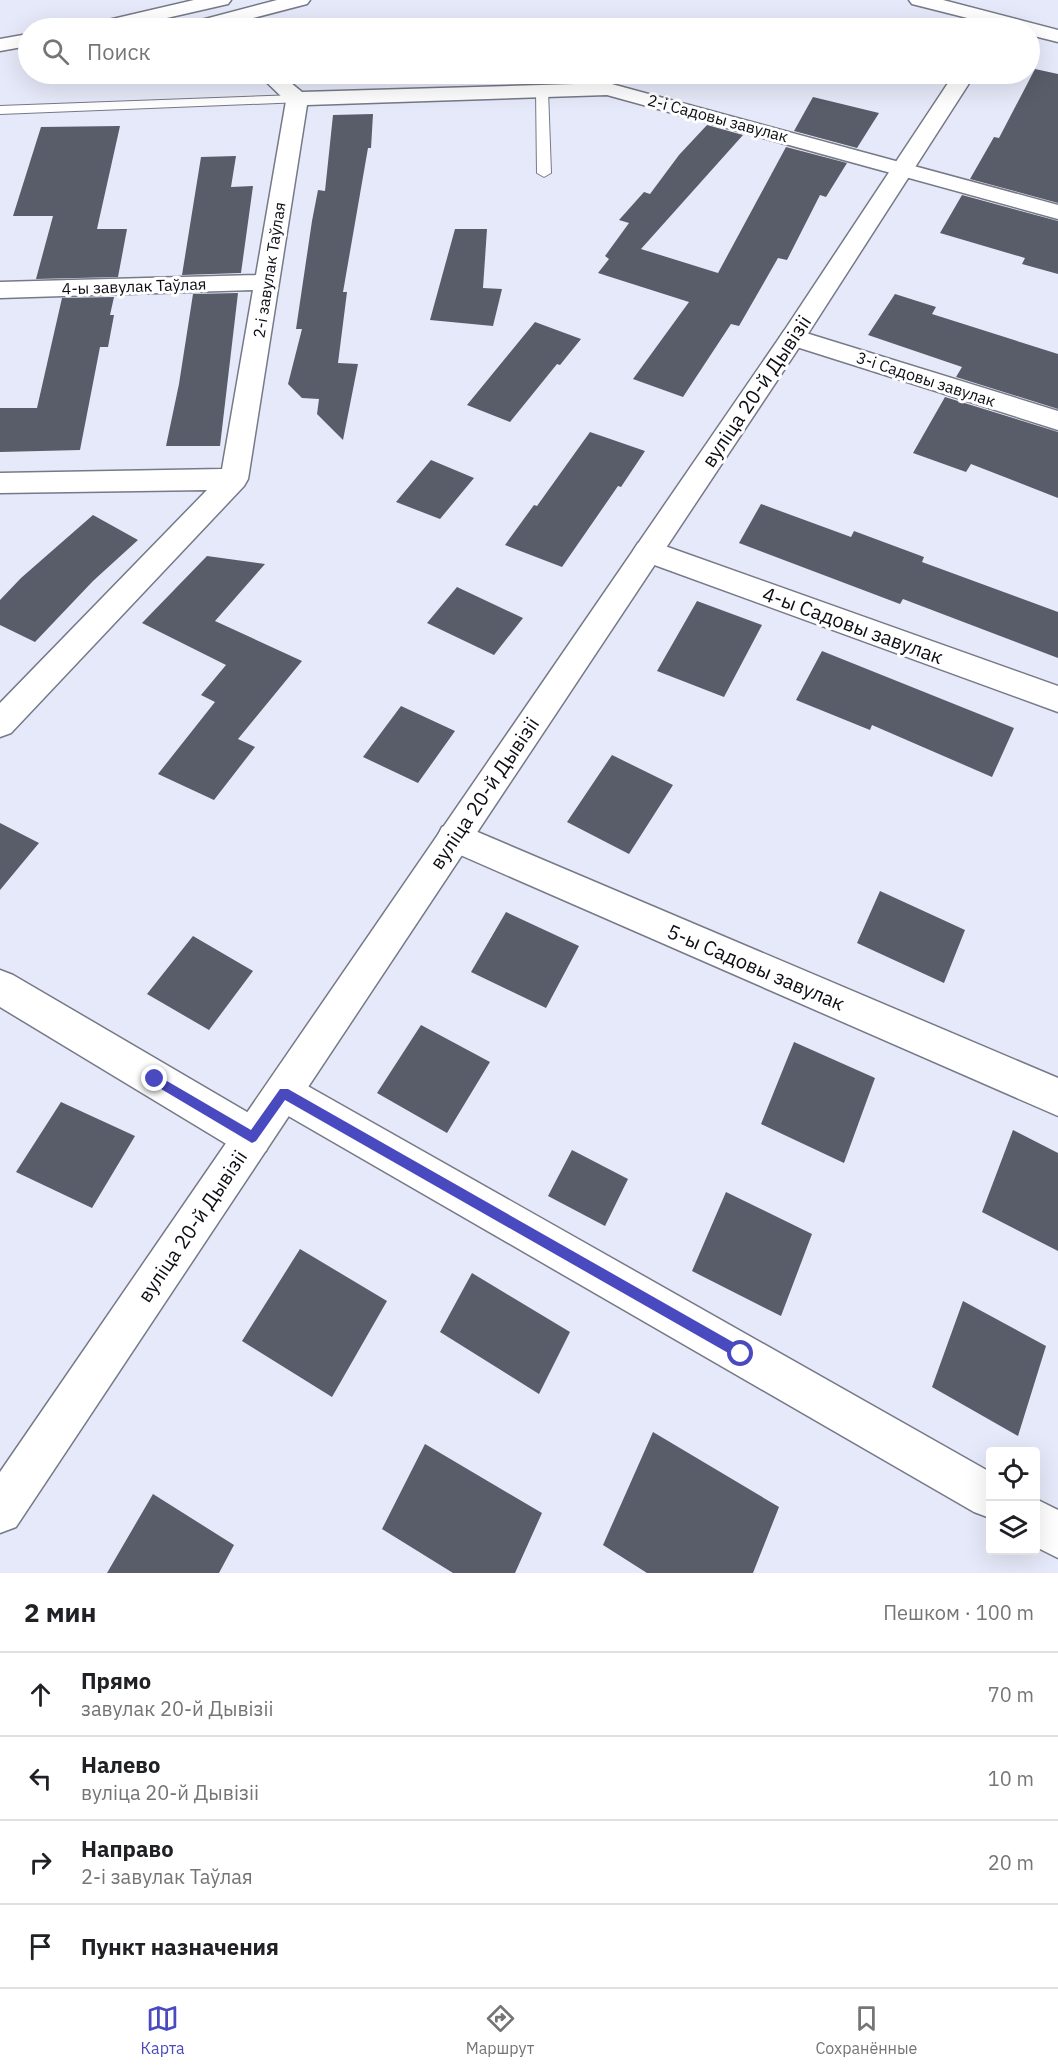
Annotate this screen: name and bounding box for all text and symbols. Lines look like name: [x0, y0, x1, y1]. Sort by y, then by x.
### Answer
search box: [18, 18, 1040, 84]
icon: search: [39, 35, 72, 68]
text: Поиск: [87, 37, 151, 66]
street label: 2-і Садовы завулак: [645, 90, 791, 146]
street label: 2-і завулак Таўлая: [248, 201, 290, 339]
street label: 4-ы завулак Таўлая: [61, 273, 207, 299]
street label: вуліца 20-й Дывізіі: [695, 310, 817, 472]
street label: 3-і Садовы завулак: [854, 347, 998, 411]
street label: 4-ы Садовы завулак: [759, 580, 947, 670]
street label: вуліца 20-й Дывізіі: [423, 712, 545, 874]
street label: 5-ы Садовы завулак: [663, 917, 849, 1017]
route end: [141, 1065, 167, 1091]
street label: вуліца 20-й Дывізіі: [131, 1145, 253, 1307]
route start: [727, 1340, 753, 1366]
map controls: [986, 1447, 1040, 1555]
button: locate: [986, 1447, 1040, 1501]
button: layers: [986, 1501, 1040, 1555]
text: 2 мин: [24, 1595, 96, 1629]
text: Пешком · 100 m: [883, 1599, 1034, 1626]
text: Прямо: [81, 1666, 151, 1695]
icon: ahead: [24, 1678, 57, 1711]
text: 70 m: [988, 1681, 1034, 1708]
text: завулак 20-й Дывізіі: [81, 1695, 274, 1722]
text: Налево: [81, 1750, 160, 1779]
icon: left: [24, 1762, 57, 1795]
text: 10 m: [988, 1765, 1034, 1792]
text: вуліца 20-й Дывізіі: [81, 1779, 259, 1806]
text: Направо: [81, 1834, 174, 1863]
icon: right: [24, 1846, 57, 1879]
text: 20 m: [988, 1849, 1034, 1876]
text: 2-і завулак Таўлая: [81, 1863, 253, 1890]
icon: arrive: [24, 1930, 57, 1963]
text: Пункт назначения: [81, 1932, 279, 1961]
tab: Карта: [141, 2002, 185, 2058]
tab: Маршрут: [466, 2002, 534, 2058]
tab: Сохранённые: [815, 2002, 917, 2058]

